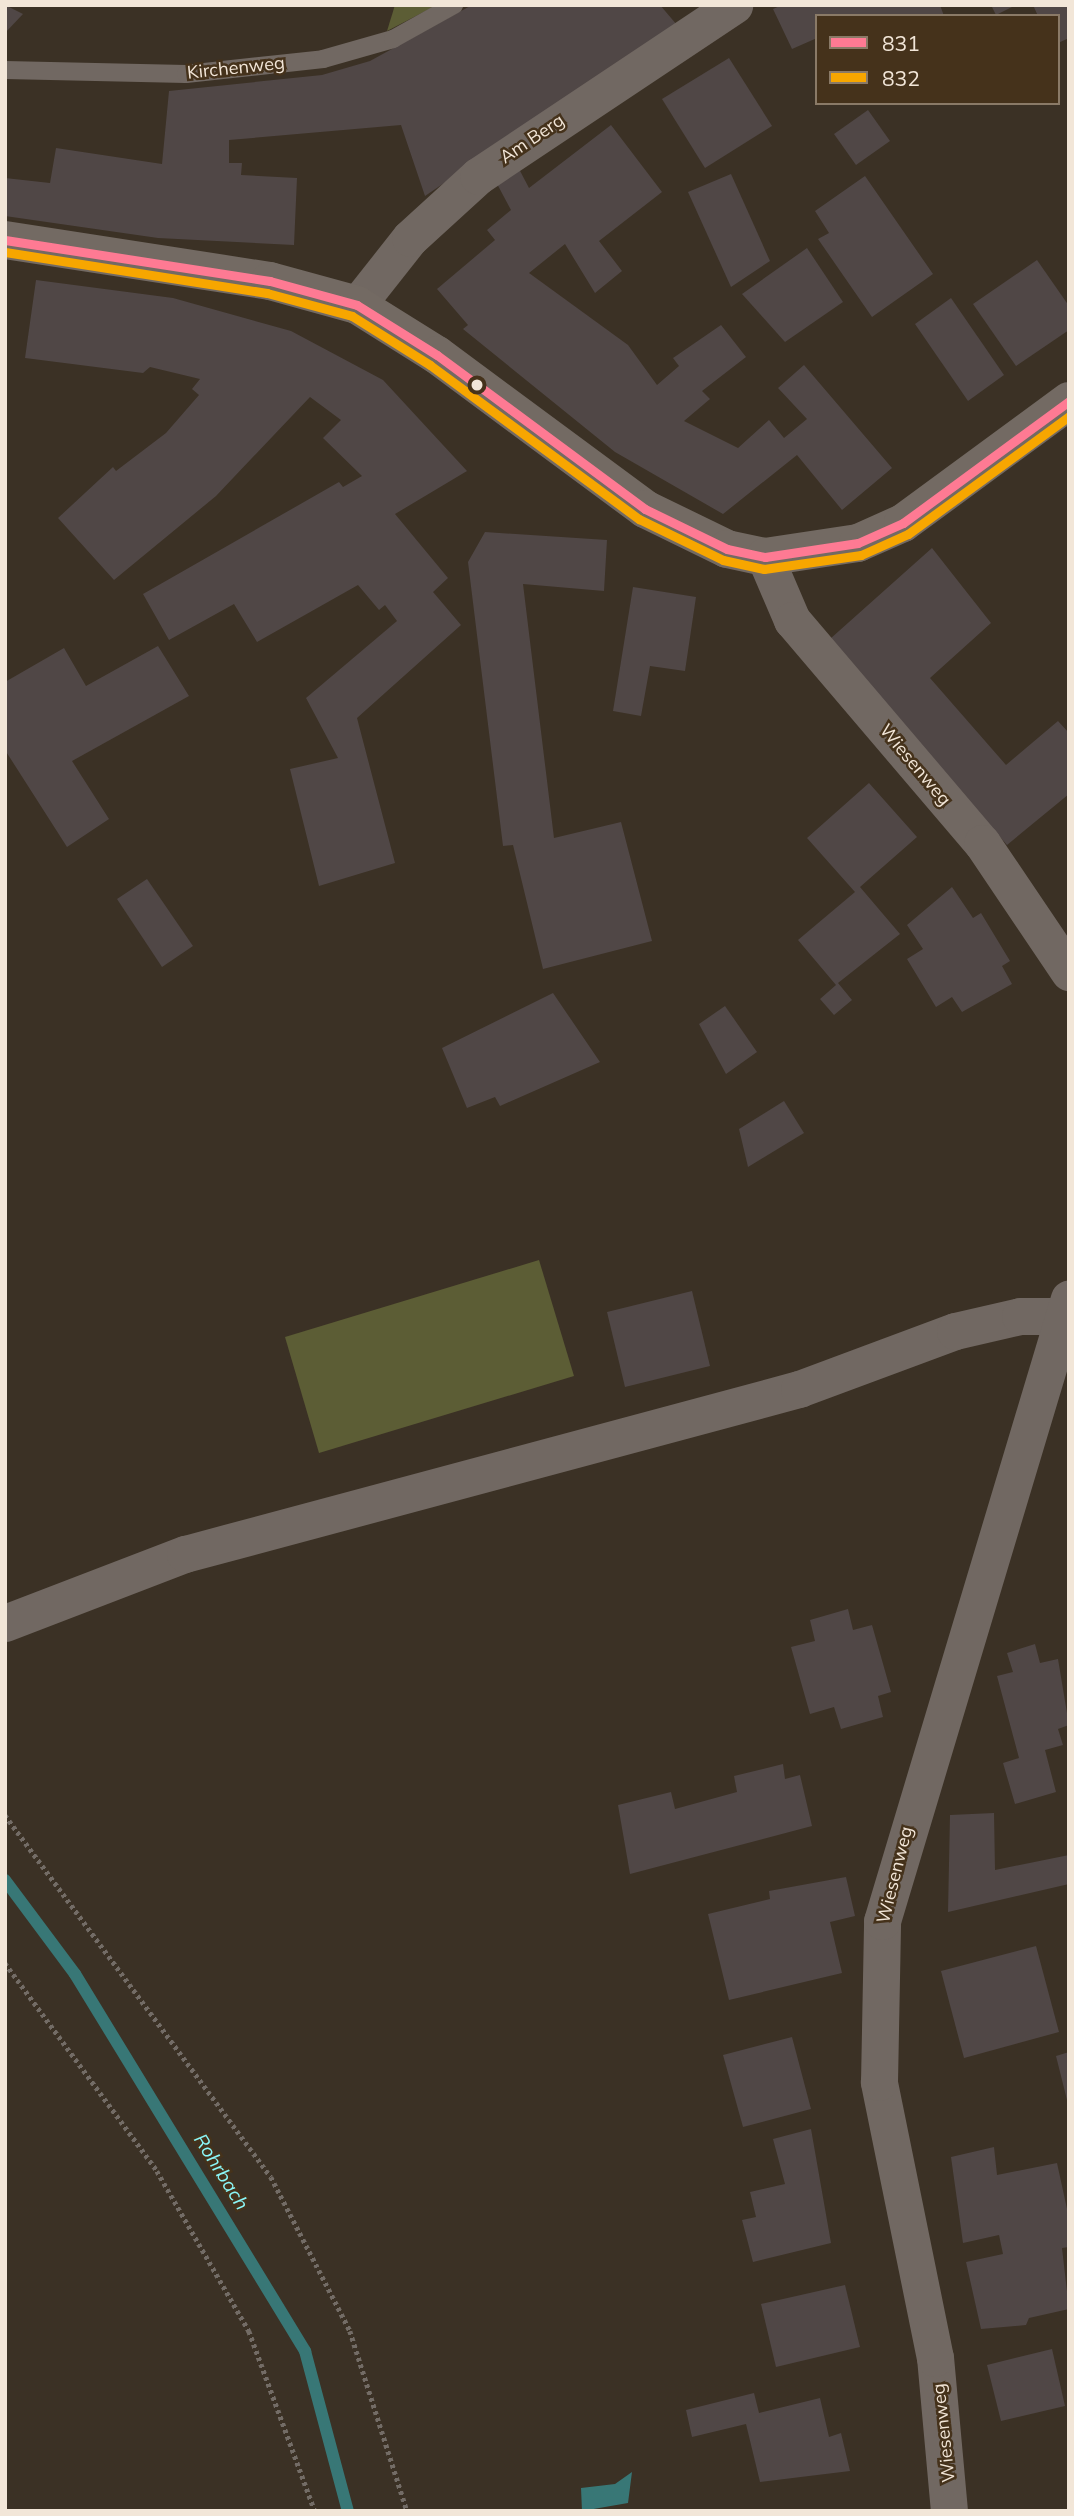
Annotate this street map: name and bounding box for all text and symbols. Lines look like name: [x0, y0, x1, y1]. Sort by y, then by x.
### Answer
legend: [815, 14, 1060, 105]
text: 831: [882, 30, 920, 56]
street label: Kirchenweg: [186, 52, 286, 84]
text: 832: [882, 65, 920, 91]
street label: Am Berg: [496, 110, 568, 168]
unlabelled marker: [470, 378, 484, 392]
street label: Wiesenweg: [875, 720, 955, 810]
street label: Wiesenweg: [872, 1824, 918, 1926]
water label: Rohrbach: [189, 2130, 253, 2214]
street label: Wiesenweg: [928, 2382, 960, 2484]

